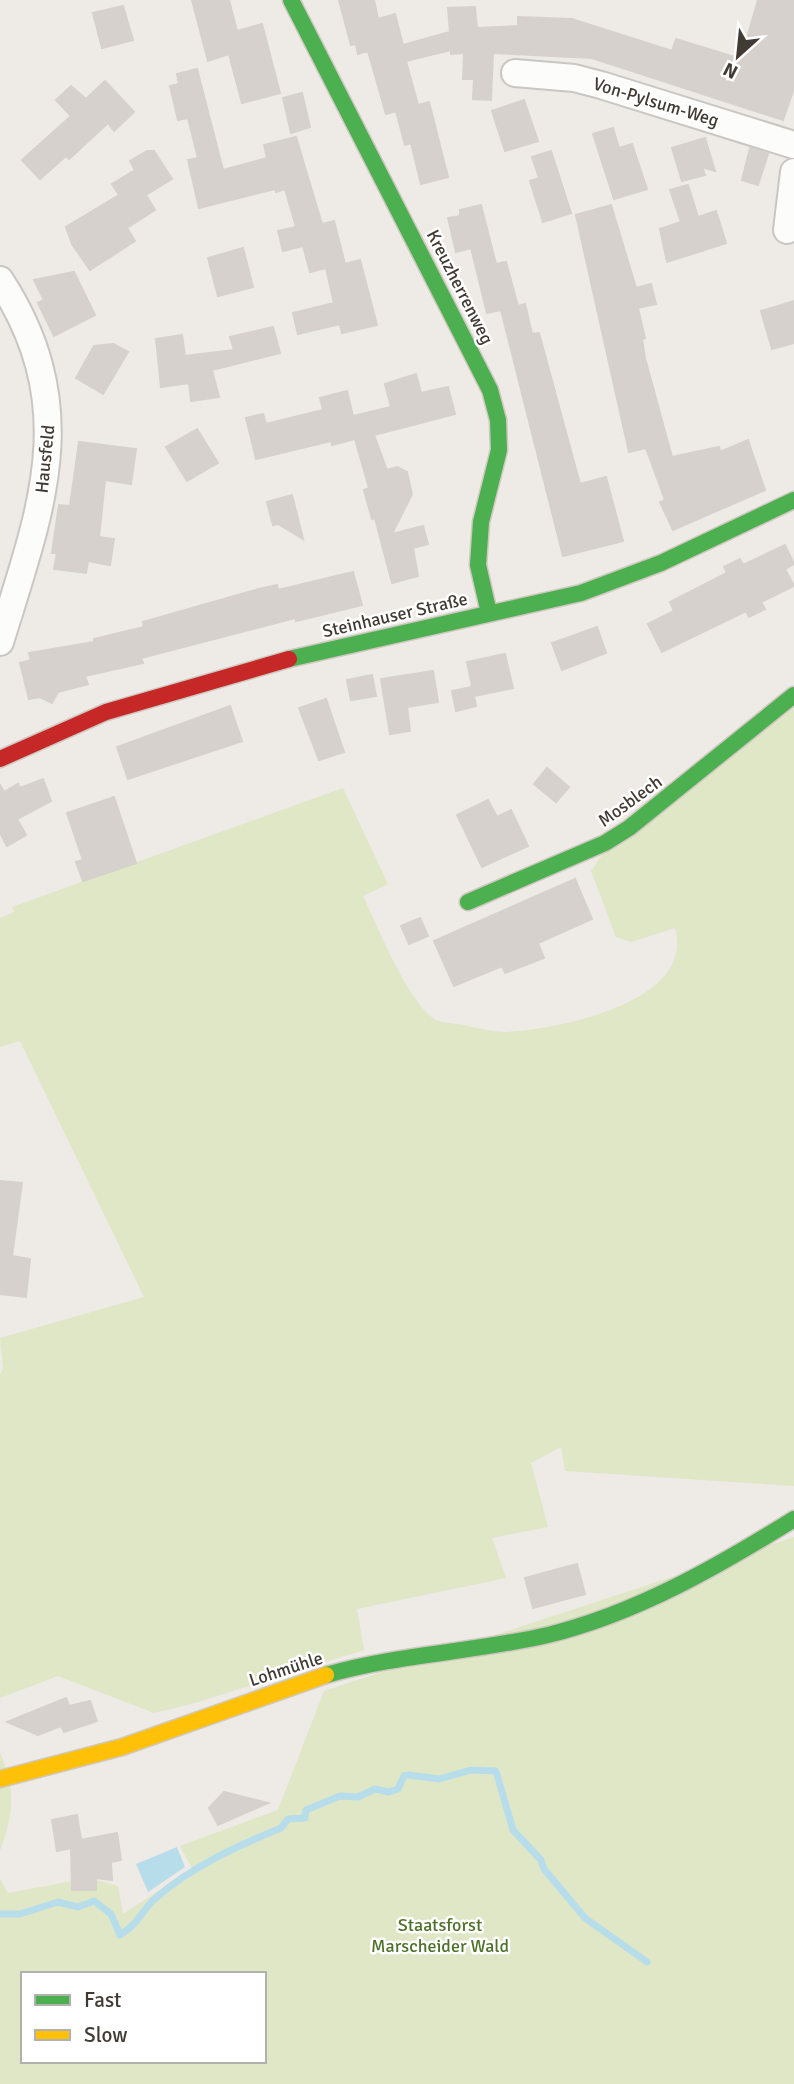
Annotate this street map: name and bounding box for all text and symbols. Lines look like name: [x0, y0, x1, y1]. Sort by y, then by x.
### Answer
north arrow: [703, 21, 773, 91]
text: N: [719, 57, 742, 84]
street label: Von-Pylsum-Weg: [590, 72, 722, 132]
street label: Kreuzherrenweg: [422, 226, 498, 348]
street label: Hausfeld: [30, 424, 60, 494]
street label: Steinhauser Straße: [320, 588, 470, 642]
street label: Mosblech: [594, 770, 666, 832]
street label: Lohmühle: [246, 1647, 326, 1691]
park label: Staatsforst Marscheider Wald: [371, 1914, 509, 1957]
legend: [21, 1972, 266, 2063]
text: Fast: [84, 1987, 121, 2013]
text: Slow: [84, 2022, 128, 2048]

